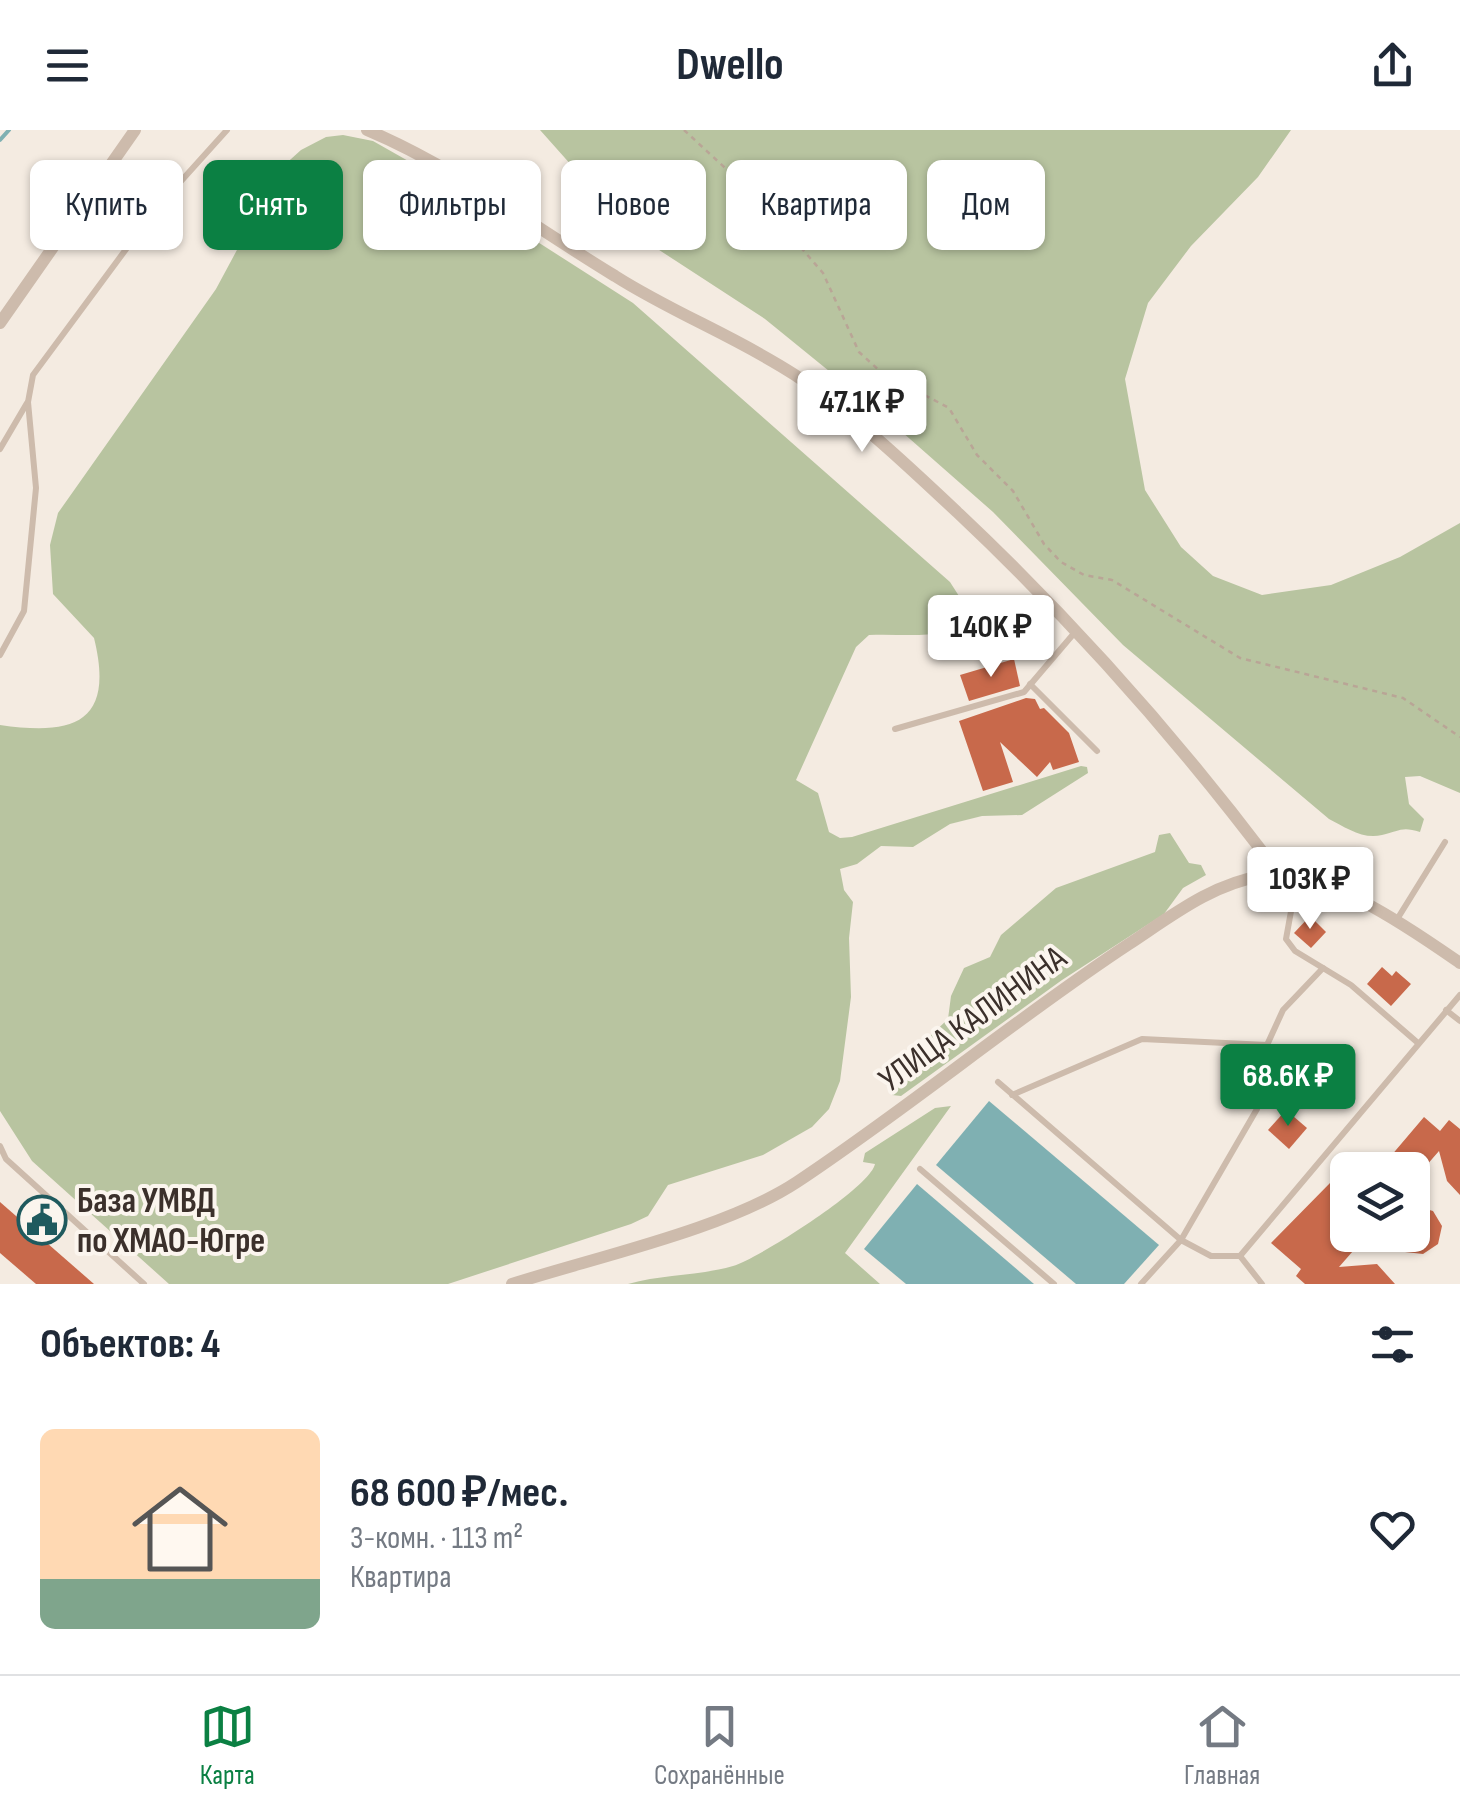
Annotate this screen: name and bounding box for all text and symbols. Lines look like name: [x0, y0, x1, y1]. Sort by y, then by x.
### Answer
icon: menu: [40, 38, 95, 93]
text: Dwello: [676, 38, 784, 93]
icon: share: [1365, 38, 1420, 93]
chip: Купить: [30, 160, 183, 250]
chip: Снять: [203, 160, 343, 250]
chip: Фильтры: [363, 160, 541, 250]
chip: Новое: [561, 160, 706, 250]
chip: Квартира: [726, 160, 907, 250]
chip: Дом: [927, 160, 1045, 250]
pin: 47.1K ₽: [770, 370, 954, 455]
text: 47.1K ₽: [819, 383, 905, 422]
pin: 140K ₽: [910, 595, 1072, 680]
text: 140K ₽: [950, 608, 1032, 647]
pin: 103K ₽: [1229, 847, 1391, 932]
text: 103K ₽: [1269, 860, 1351, 899]
street label: УЛИЦА КАЛИНИНА: [871, 936, 1076, 1102]
pin: 68.6K ₽: [1196, 1044, 1380, 1129]
text: 68.6K ₽: [1242, 1057, 1334, 1096]
map controls: [1330, 1152, 1430, 1252]
button: layers: [1330, 1152, 1430, 1252]
place label: База УМВД по ХМАО-Югре: [77, 1180, 265, 1263]
public building icon: База УМВД по ХМАО-Югре: [16, 1194, 68, 1246]
icon: filters: [1365, 1317, 1420, 1372]
text: Объектов: 4: [40, 1319, 220, 1370]
text: 68 600 ₽/мес.: [350, 1468, 568, 1519]
icon: home: [120, 1469, 240, 1589]
icon: heart: [1365, 1502, 1420, 1557]
text: 3-комн. · 113 m²: [350, 1519, 523, 1558]
text: Квартира: [350, 1558, 452, 1597]
tab: Карта: [200, 1699, 255, 1792]
tab: Сохранённые: [654, 1699, 785, 1792]
tab: Главная: [1184, 1699, 1260, 1792]

